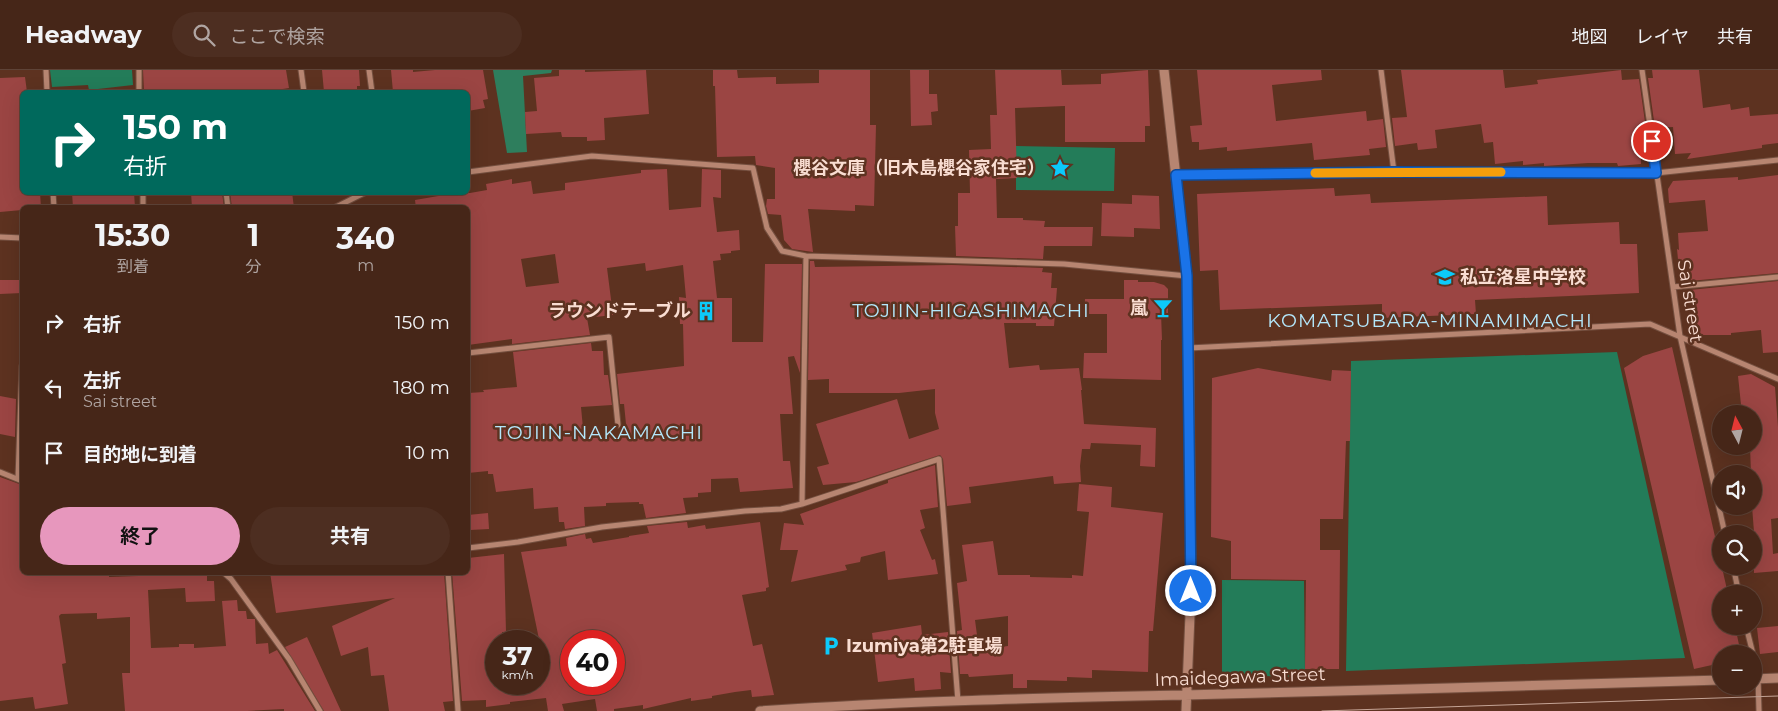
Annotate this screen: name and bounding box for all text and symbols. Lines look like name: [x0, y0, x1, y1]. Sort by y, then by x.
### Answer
search box: [172, 12, 522, 57]
text: Headway: [25, 20, 142, 49]
icon: search: [190, 21, 218, 49]
text: ここで検索: [230, 25, 325, 48]
text: 地図: [1572, 26, 1608, 48]
text: レイヤ: [1636, 26, 1689, 48]
text: 共有: [1717, 26, 1753, 48]
text: 150 m: [123, 105, 228, 148]
icon: right: [40, 110, 105, 175]
pin: [1631, 120, 1673, 162]
icon: arrive: [1638, 127, 1666, 155]
text: 右折: [123, 153, 167, 180]
place label: 櫻谷文庫（旧木島櫻谷家住宅）: [793, 157, 1045, 179]
place icon: 櫻谷文庫（旧木島櫻谷家住宅）: [1049, 157, 1071, 179]
text: 15:30: [95, 217, 171, 254]
text: 1: [248, 217, 259, 254]
text: 340: [336, 220, 395, 257]
text: m: [357, 256, 374, 275]
text: 到着: [117, 257, 149, 276]
text: 分: [245, 257, 261, 276]
street label: Sai street: [1673, 258, 1707, 344]
school or university icon: 私立洛星中学校: [1434, 266, 1456, 288]
place label: 私立洛星中学校: [1460, 266, 1586, 288]
place label: 嵐: [1130, 297, 1148, 319]
bar icon: 嵐: [1152, 297, 1174, 319]
district label: TOJIIN-HIGASHIMACHI: [852, 299, 1090, 322]
place label: ラウンドテーブル: [548, 300, 691, 322]
building icon: ラウンドテーブル: [695, 300, 717, 322]
icon: right: [40, 309, 68, 337]
district label: KOMATSUBARA-MINAMIMACHI: [1267, 309, 1593, 332]
text: 150 m: [395, 311, 450, 334]
text: 右折: [83, 313, 121, 336]
text: 左折: [83, 369, 121, 392]
icon: left: [40, 374, 68, 402]
text: 180 m: [393, 376, 450, 399]
text: Sai street: [83, 392, 157, 411]
north arrow: [1712, 405, 1762, 455]
map controls: [1712, 405, 1762, 695]
district label: TOJIIN-NAKAMACHI: [495, 421, 703, 444]
icon: arrive: [40, 439, 68, 467]
text: 10 m: [405, 441, 450, 464]
text: 目的地に到着: [83, 443, 197, 466]
button: sound: [1712, 465, 1762, 515]
button: 終了: [40, 507, 240, 565]
button: 共有: [250, 507, 450, 565]
button: search: [1712, 525, 1762, 575]
position arrow: [1164, 564, 1216, 616]
button: +: [1712, 585, 1762, 635]
speed limit sign: 40: [560, 630, 625, 695]
parking icon: Izumiya第2駐車場: [820, 635, 842, 657]
place label: Izumiya第2駐車場: [846, 635, 1002, 657]
text: 37: [502, 641, 533, 671]
button: −: [1712, 645, 1762, 695]
street label: Imaidegawa Street: [1154, 663, 1326, 691]
text: km/h: [501, 667, 534, 682]

